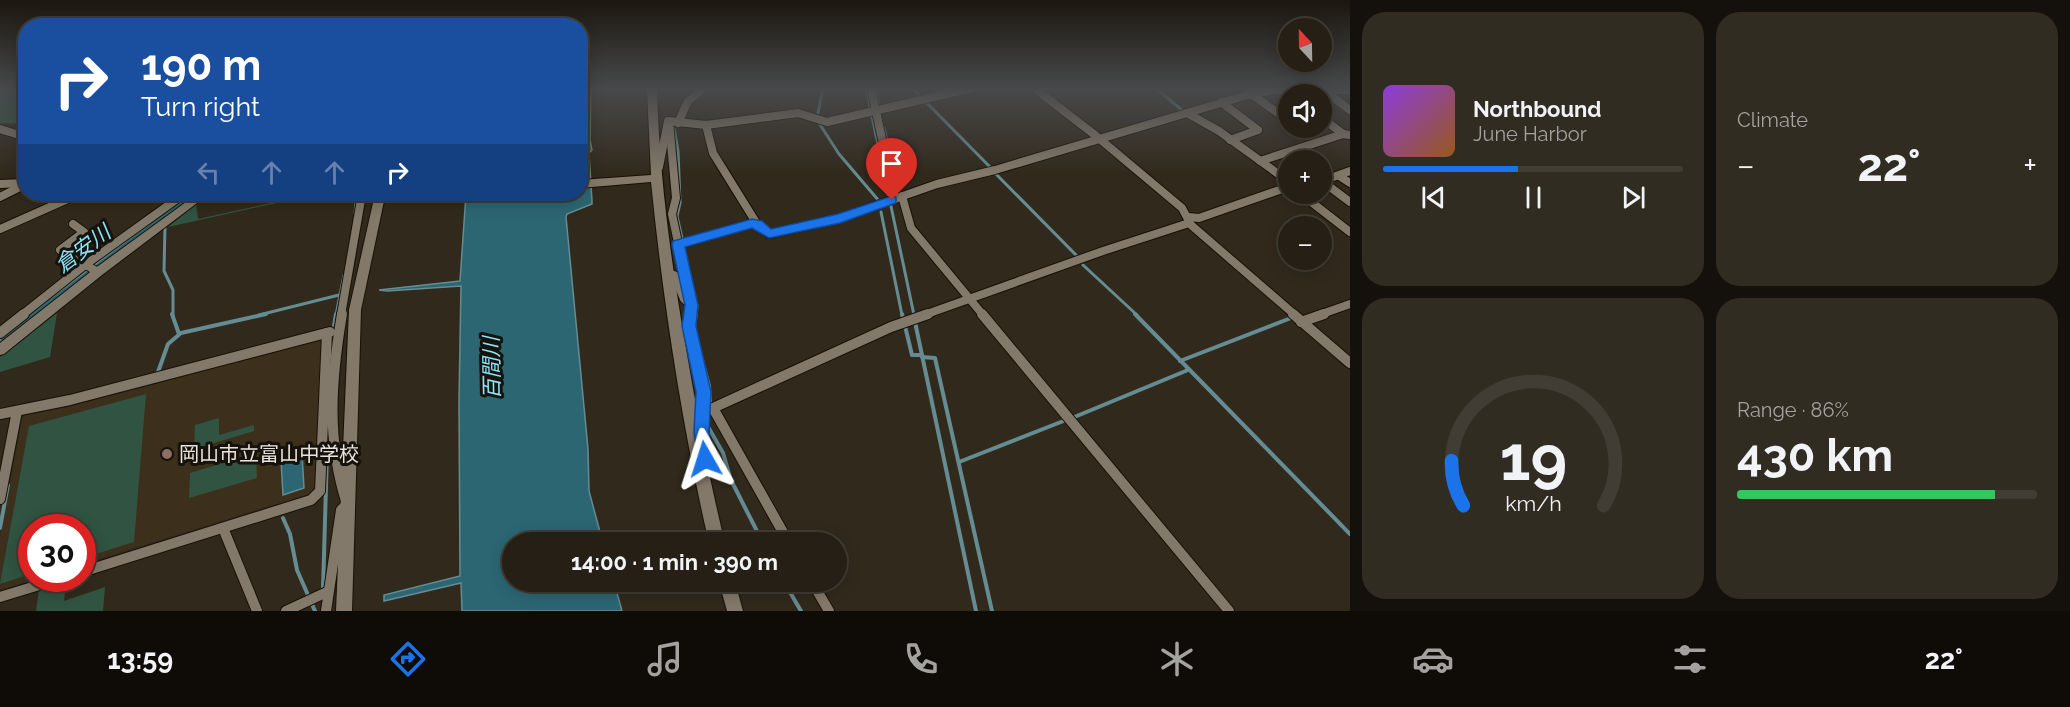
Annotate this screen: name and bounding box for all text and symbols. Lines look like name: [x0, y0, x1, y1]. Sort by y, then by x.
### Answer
north arrow: [1278, 18, 1332, 72]
map controls: [1278, 18, 1332, 270]
text: 190 m: [141, 41, 261, 90]
icon: right: [42, 42, 120, 120]
button: sound: [1278, 84, 1332, 138]
text: Turn right: [141, 91, 260, 122]
text: Northbound: [1473, 96, 1602, 122]
text: Climate: [1737, 108, 1808, 132]
text: June Harbor: [1473, 122, 1587, 146]
pin: [866, 138, 917, 200]
text: 22°: [1857, 139, 1921, 192]
text: −: [1737, 146, 1755, 185]
text: +: [2023, 146, 2037, 185]
icon: arrive: [875, 147, 908, 180]
button: +: [1278, 150, 1332, 204]
icon: left: [192, 156, 225, 189]
icon: ahead: [255, 156, 288, 189]
icon: ahead: [318, 156, 351, 189]
icon: right: [381, 156, 414, 189]
icon: previous: [1417, 181, 1450, 214]
icon: pause: [1517, 181, 1550, 214]
icon: next: [1617, 181, 1650, 214]
button: −: [1278, 216, 1332, 270]
water label: 倉安川: [50, 218, 117, 278]
water label: 百間川: [478, 334, 505, 400]
text: Range · 86%: [1737, 398, 1849, 422]
text: 19: [1499, 421, 1567, 495]
position arrow: [673, 427, 737, 491]
text: 430 km: [1737, 429, 1893, 482]
place label: 岡山市立富山中学校: [179, 442, 359, 466]
marker: 岡山市立富山中学校: [160, 447, 174, 461]
text: km/h: [1505, 491, 1561, 516]
speed limit sign: 30: [18, 514, 96, 592]
text: 14:00 · 1 min · 390 m: [571, 549, 778, 575]
icon: directions: [387, 638, 429, 680]
icon: music: [644, 638, 686, 680]
icon: phone: [900, 638, 942, 680]
icon: climate: [1156, 638, 1198, 680]
icon: car: [1412, 638, 1454, 680]
icon: filters: [1669, 638, 1711, 680]
text: 13:59: [107, 644, 173, 675]
text: 22°: [1925, 644, 1963, 675]

